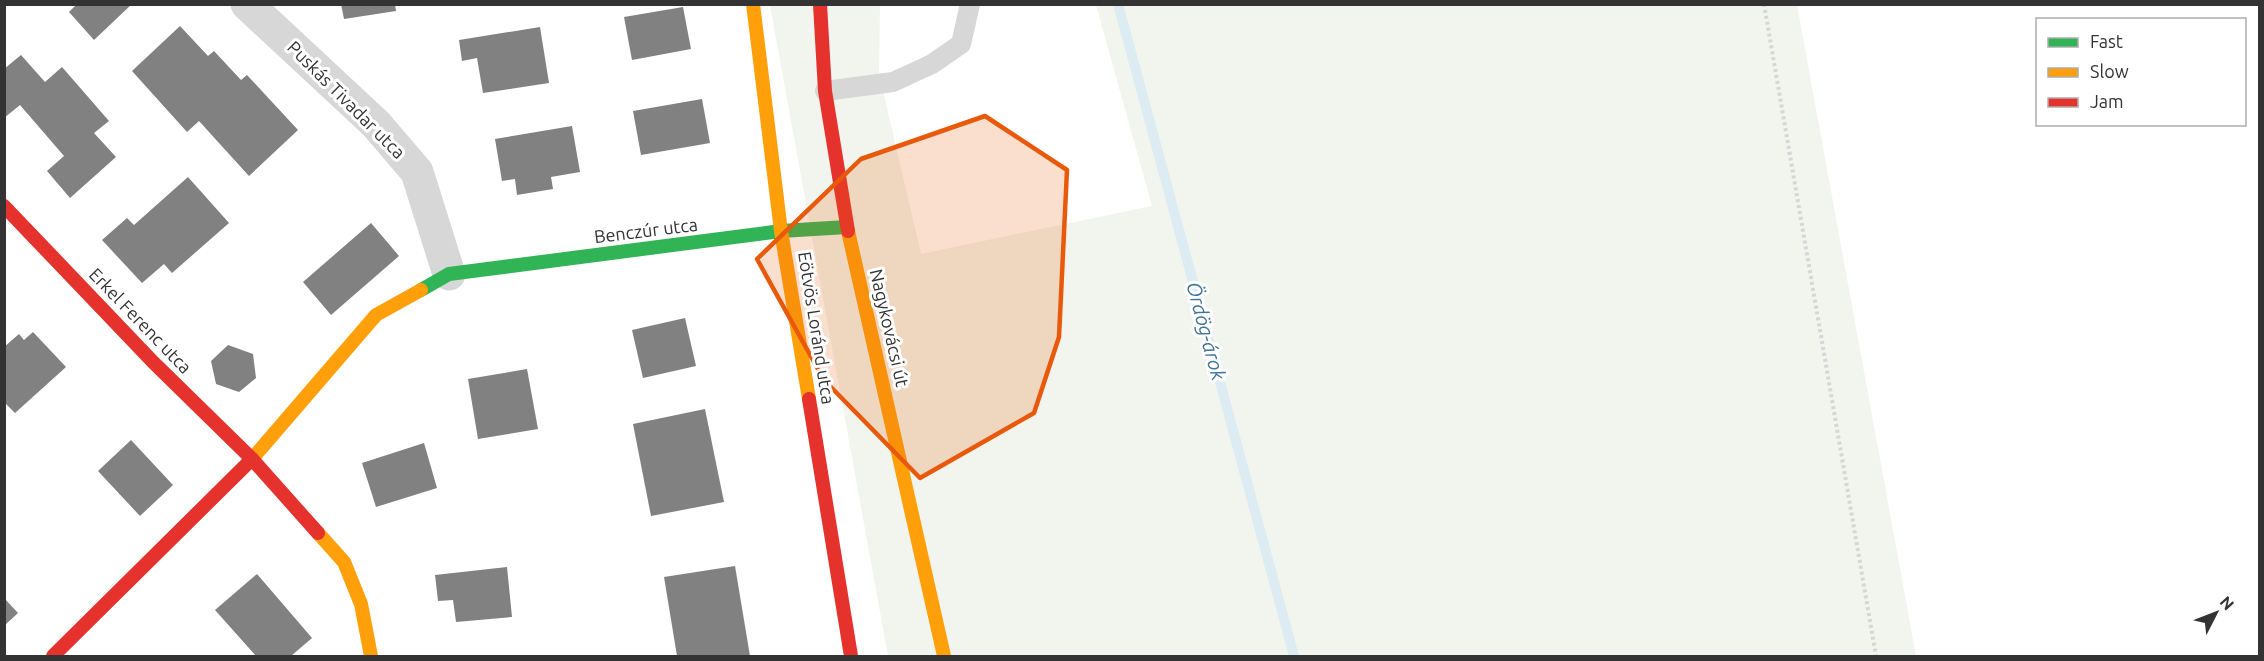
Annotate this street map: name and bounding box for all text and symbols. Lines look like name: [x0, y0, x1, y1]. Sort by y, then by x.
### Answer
legend: [2036, 18, 2246, 126]
text: Fast: [2090, 31, 2123, 51]
street label: Puskás Tivadar utca: [284, 37, 409, 162]
text: Slow: [2090, 61, 2129, 81]
text: Jam: [2090, 91, 2124, 111]
street label: Benczúr utca: [593, 214, 699, 246]
street label: Eötvös Loránd utca: [795, 250, 839, 406]
street label: Erkel Ferenc utca: [86, 264, 196, 377]
street label: Nagykovácsi út: [867, 267, 913, 389]
water label: Ördög-árok: [1182, 279, 1231, 383]
north arrow: [2186, 583, 2246, 643]
text: N: [2216, 593, 2238, 613]

